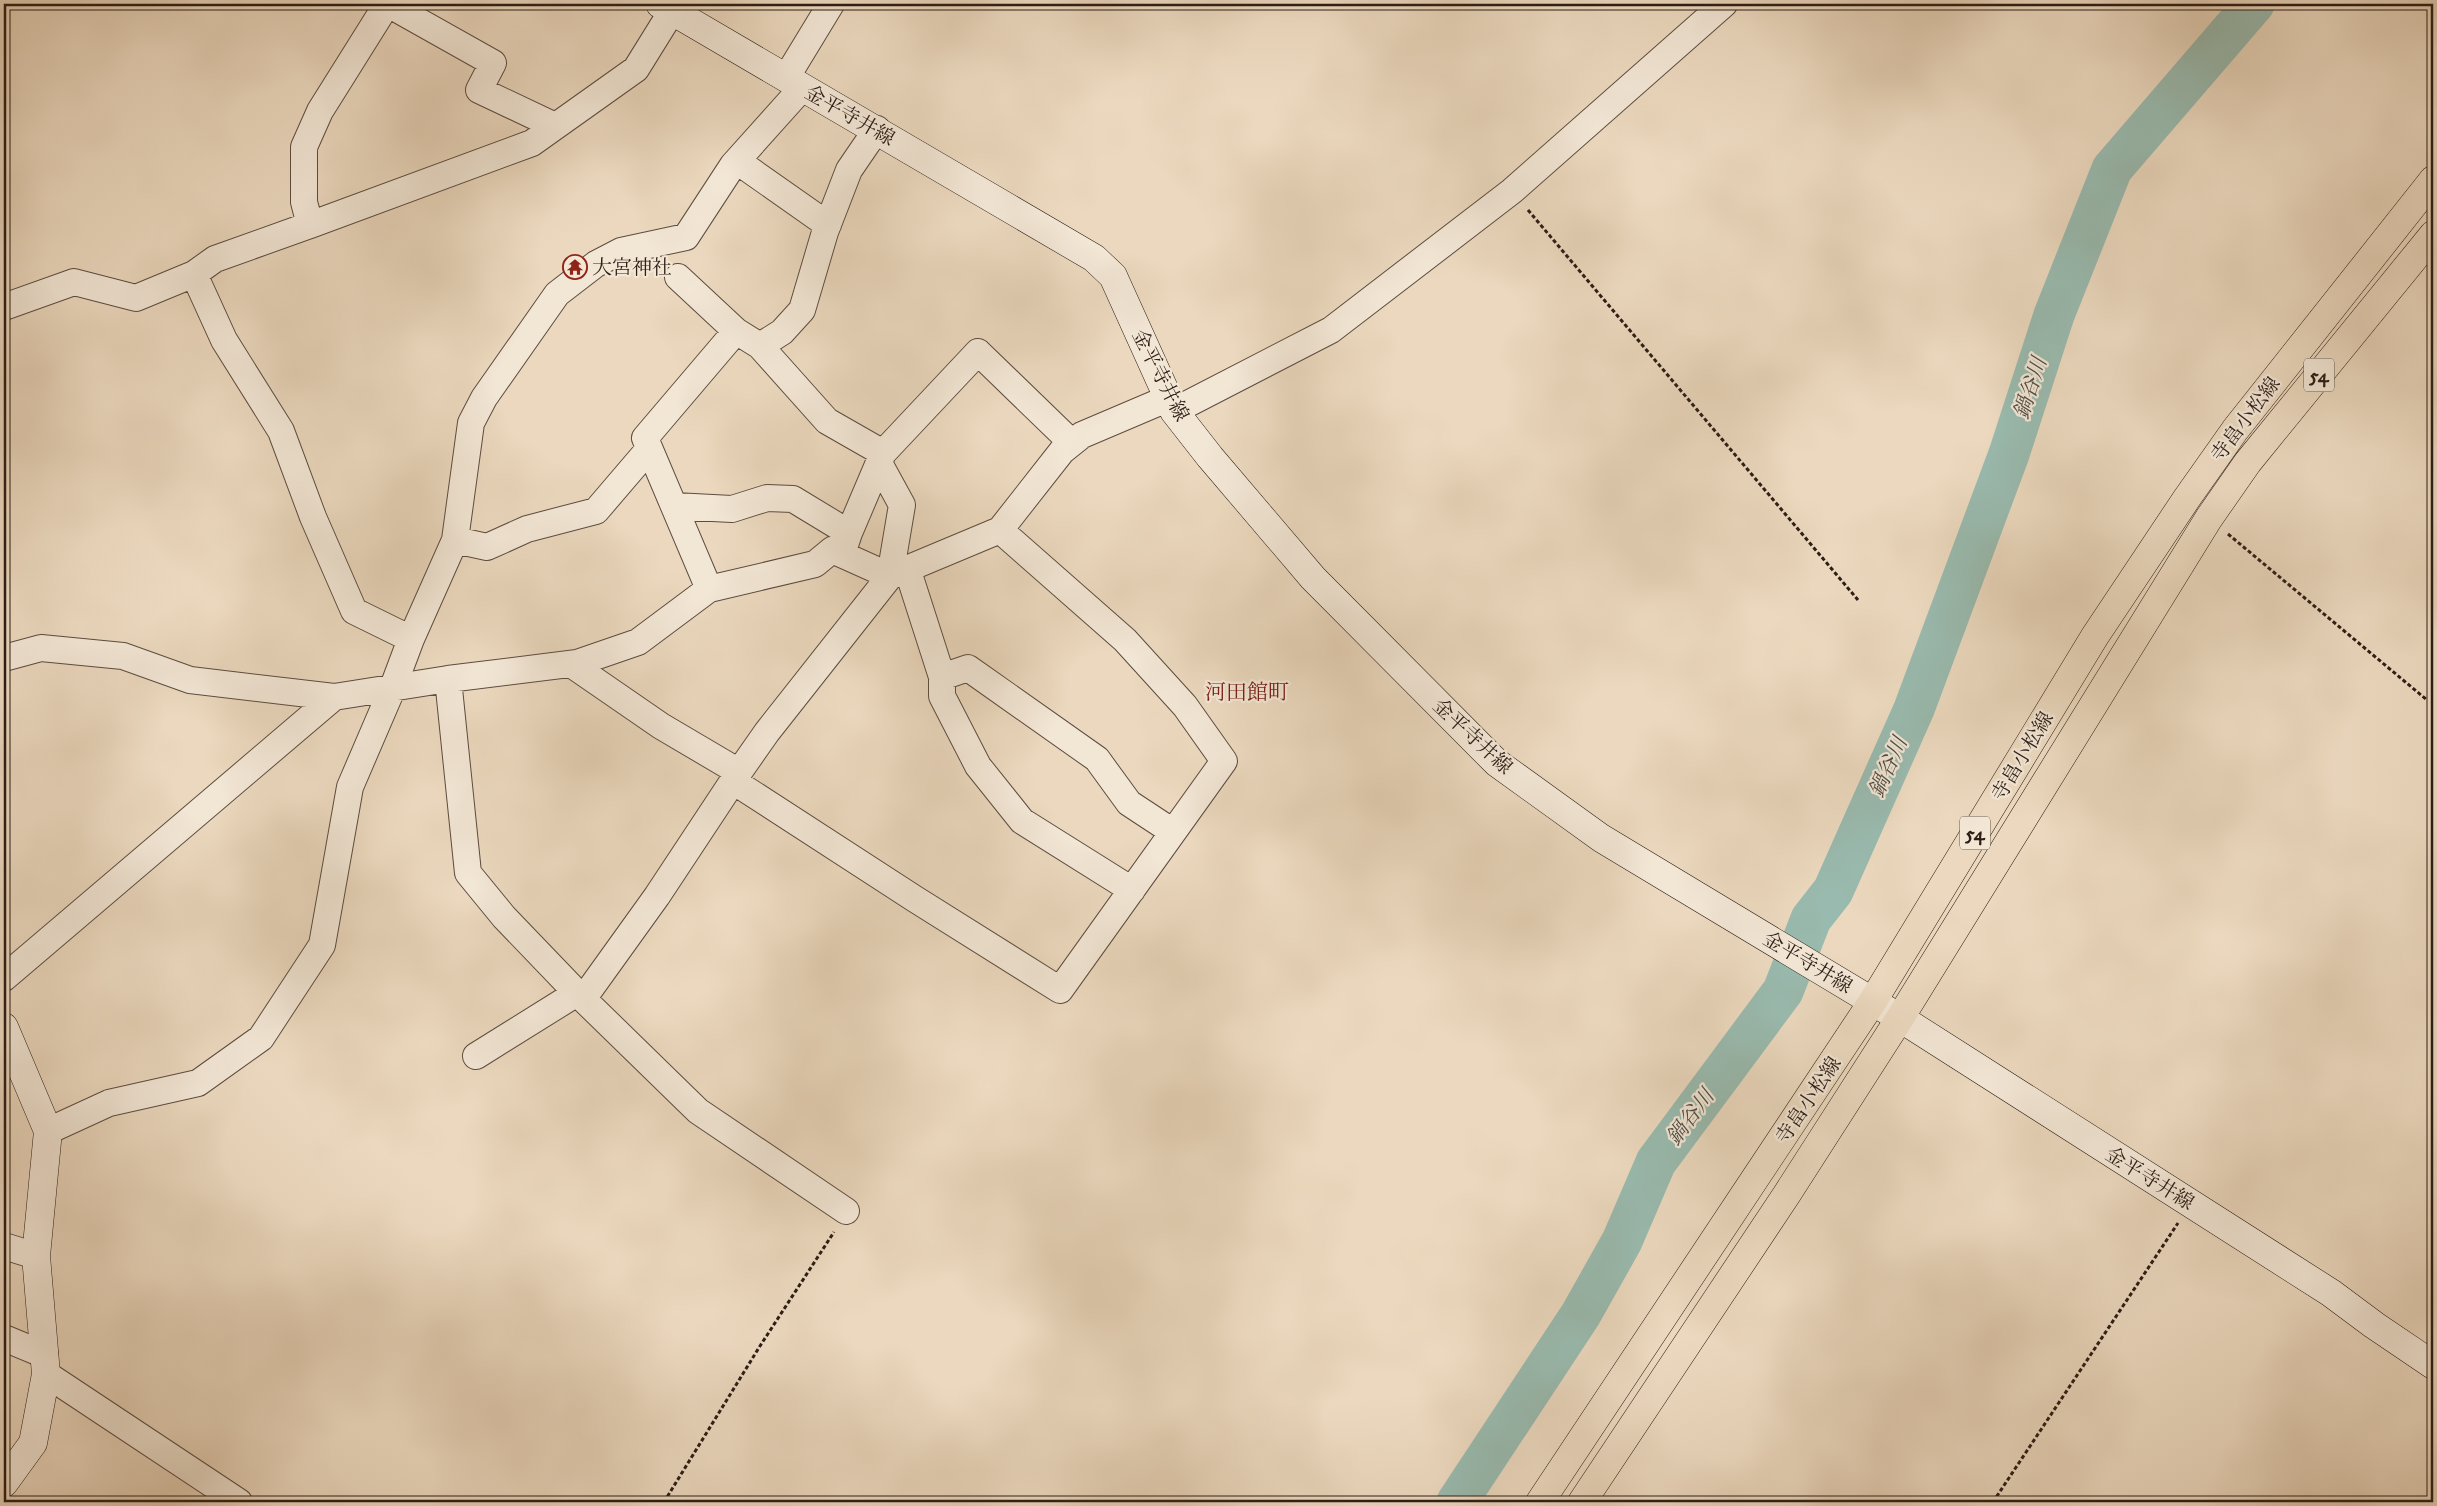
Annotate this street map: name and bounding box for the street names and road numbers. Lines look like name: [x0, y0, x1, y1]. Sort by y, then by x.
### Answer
street label: 金平寺井線: [800, 80, 899, 152]
street label: 金平寺井線: [1126, 325, 1194, 426]
road number: 54: [2304, 358, 2334, 392]
street label: 寺畠小松線: [2206, 372, 2286, 467]
street label: 金平寺井線: [1427, 694, 1517, 780]
street label: 寺畠小松線: [1987, 707, 2060, 806]
road number: 54: [1960, 816, 1990, 850]
street label: 金平寺井線: [1758, 927, 1857, 1000]
street label: 寺畠小松線: [1771, 1052, 1848, 1149]
street label: 金平寺井線: [2100, 1142, 2198, 1216]

